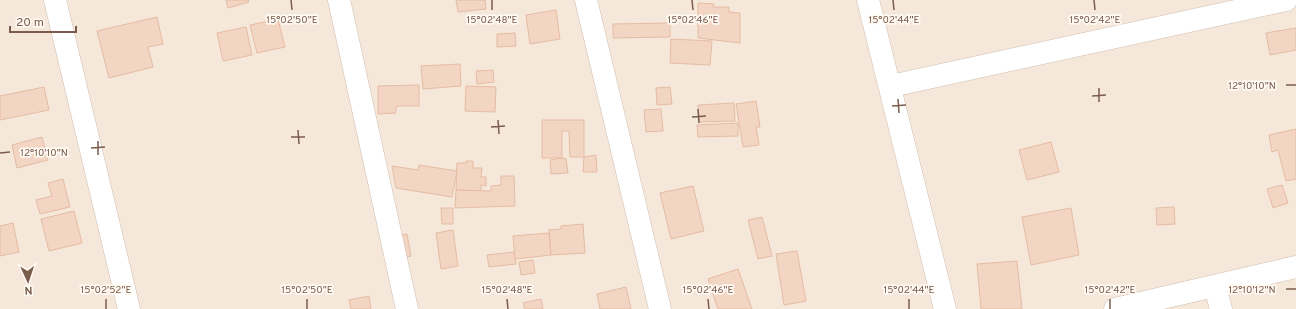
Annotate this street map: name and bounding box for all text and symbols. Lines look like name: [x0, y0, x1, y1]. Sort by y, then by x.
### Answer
scale bar: [10, 8, 76, 34]
text: 15°02'50"E: [266, 14, 318, 27]
text: 15°02'48"E: [466, 14, 518, 27]
text: 15°02'46"E: [668, 14, 718, 27]
text: 15°02'44"E: [868, 14, 920, 27]
text: 15°02'42"E: [1069, 14, 1121, 27]
text: 20 m: [16, 15, 44, 31]
text: 12°10'10"N: [1228, 80, 1276, 93]
text: 12°10'10"N: [20, 147, 68, 160]
north arrow: [8, 261, 48, 301]
text: N: [24, 283, 33, 297]
text: 15°02'52"E: [80, 284, 132, 297]
text: 15°02'50"E: [281, 284, 333, 297]
text: 15°02'48"E: [481, 284, 533, 297]
text: 15°02'46"E: [683, 284, 733, 297]
text: 15°02'44"E: [883, 284, 935, 297]
text: 15°02'42"E: [1084, 284, 1136, 297]
text: 12°10'12"N: [1228, 284, 1276, 297]

